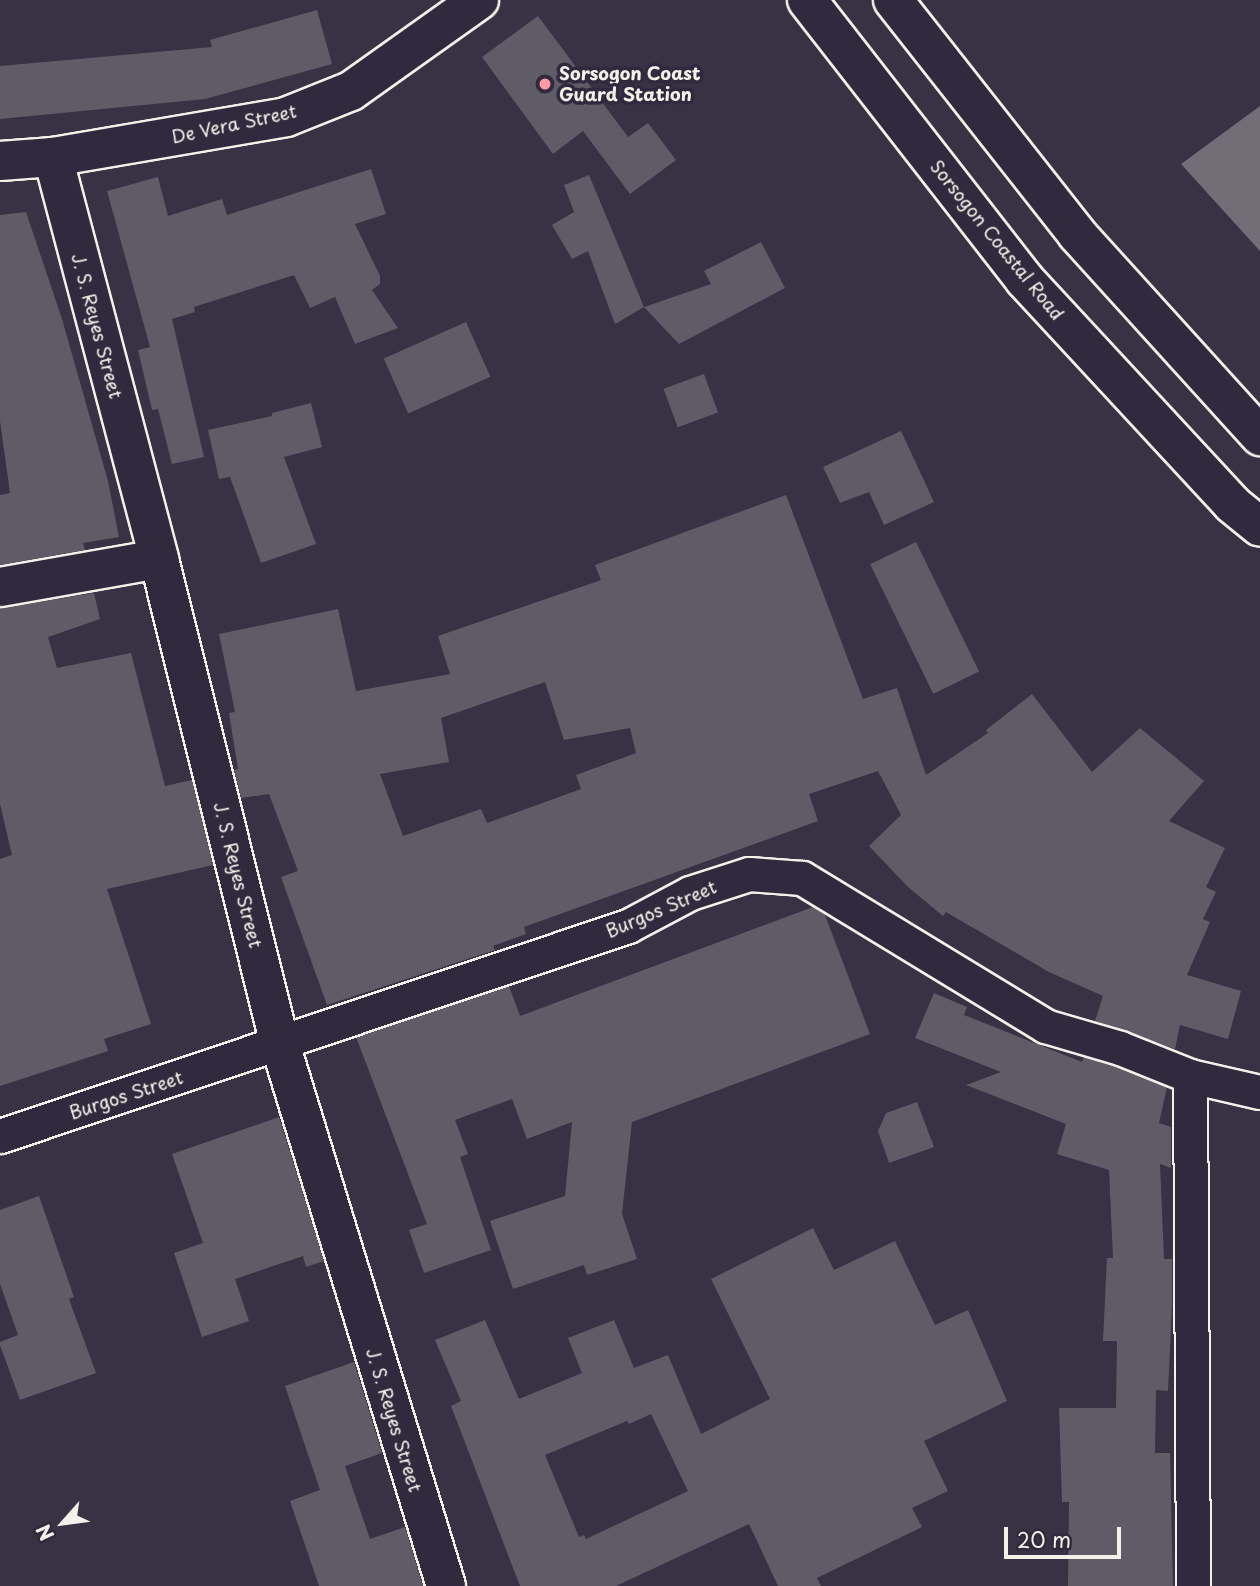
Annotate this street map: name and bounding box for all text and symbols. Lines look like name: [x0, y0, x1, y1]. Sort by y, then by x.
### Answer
place label: Sorsogon Coast Guard Station: [559, 63, 701, 106]
marker: Sorsogon Coast Guard Station: [537, 76, 553, 92]
street label: De Vera Street: [169, 100, 299, 148]
street label: Sorsogon Coastal Road: [925, 155, 1069, 325]
street label: J. S. Reyes Street: [67, 250, 127, 402]
street label: J. S. Reyes Street: [209, 799, 267, 951]
street label: Burgos Street: [602, 876, 720, 942]
street label: Burgos Street: [66, 1066, 186, 1124]
street label: J. S. Reyes Street: [361, 1344, 427, 1496]
north arrow: [28, 1488, 98, 1558]
scale bar: [1008, 1512, 1125, 1556]
text: N: [29, 1520, 60, 1546]
text: 20 m: [1017, 1523, 1071, 1555]

